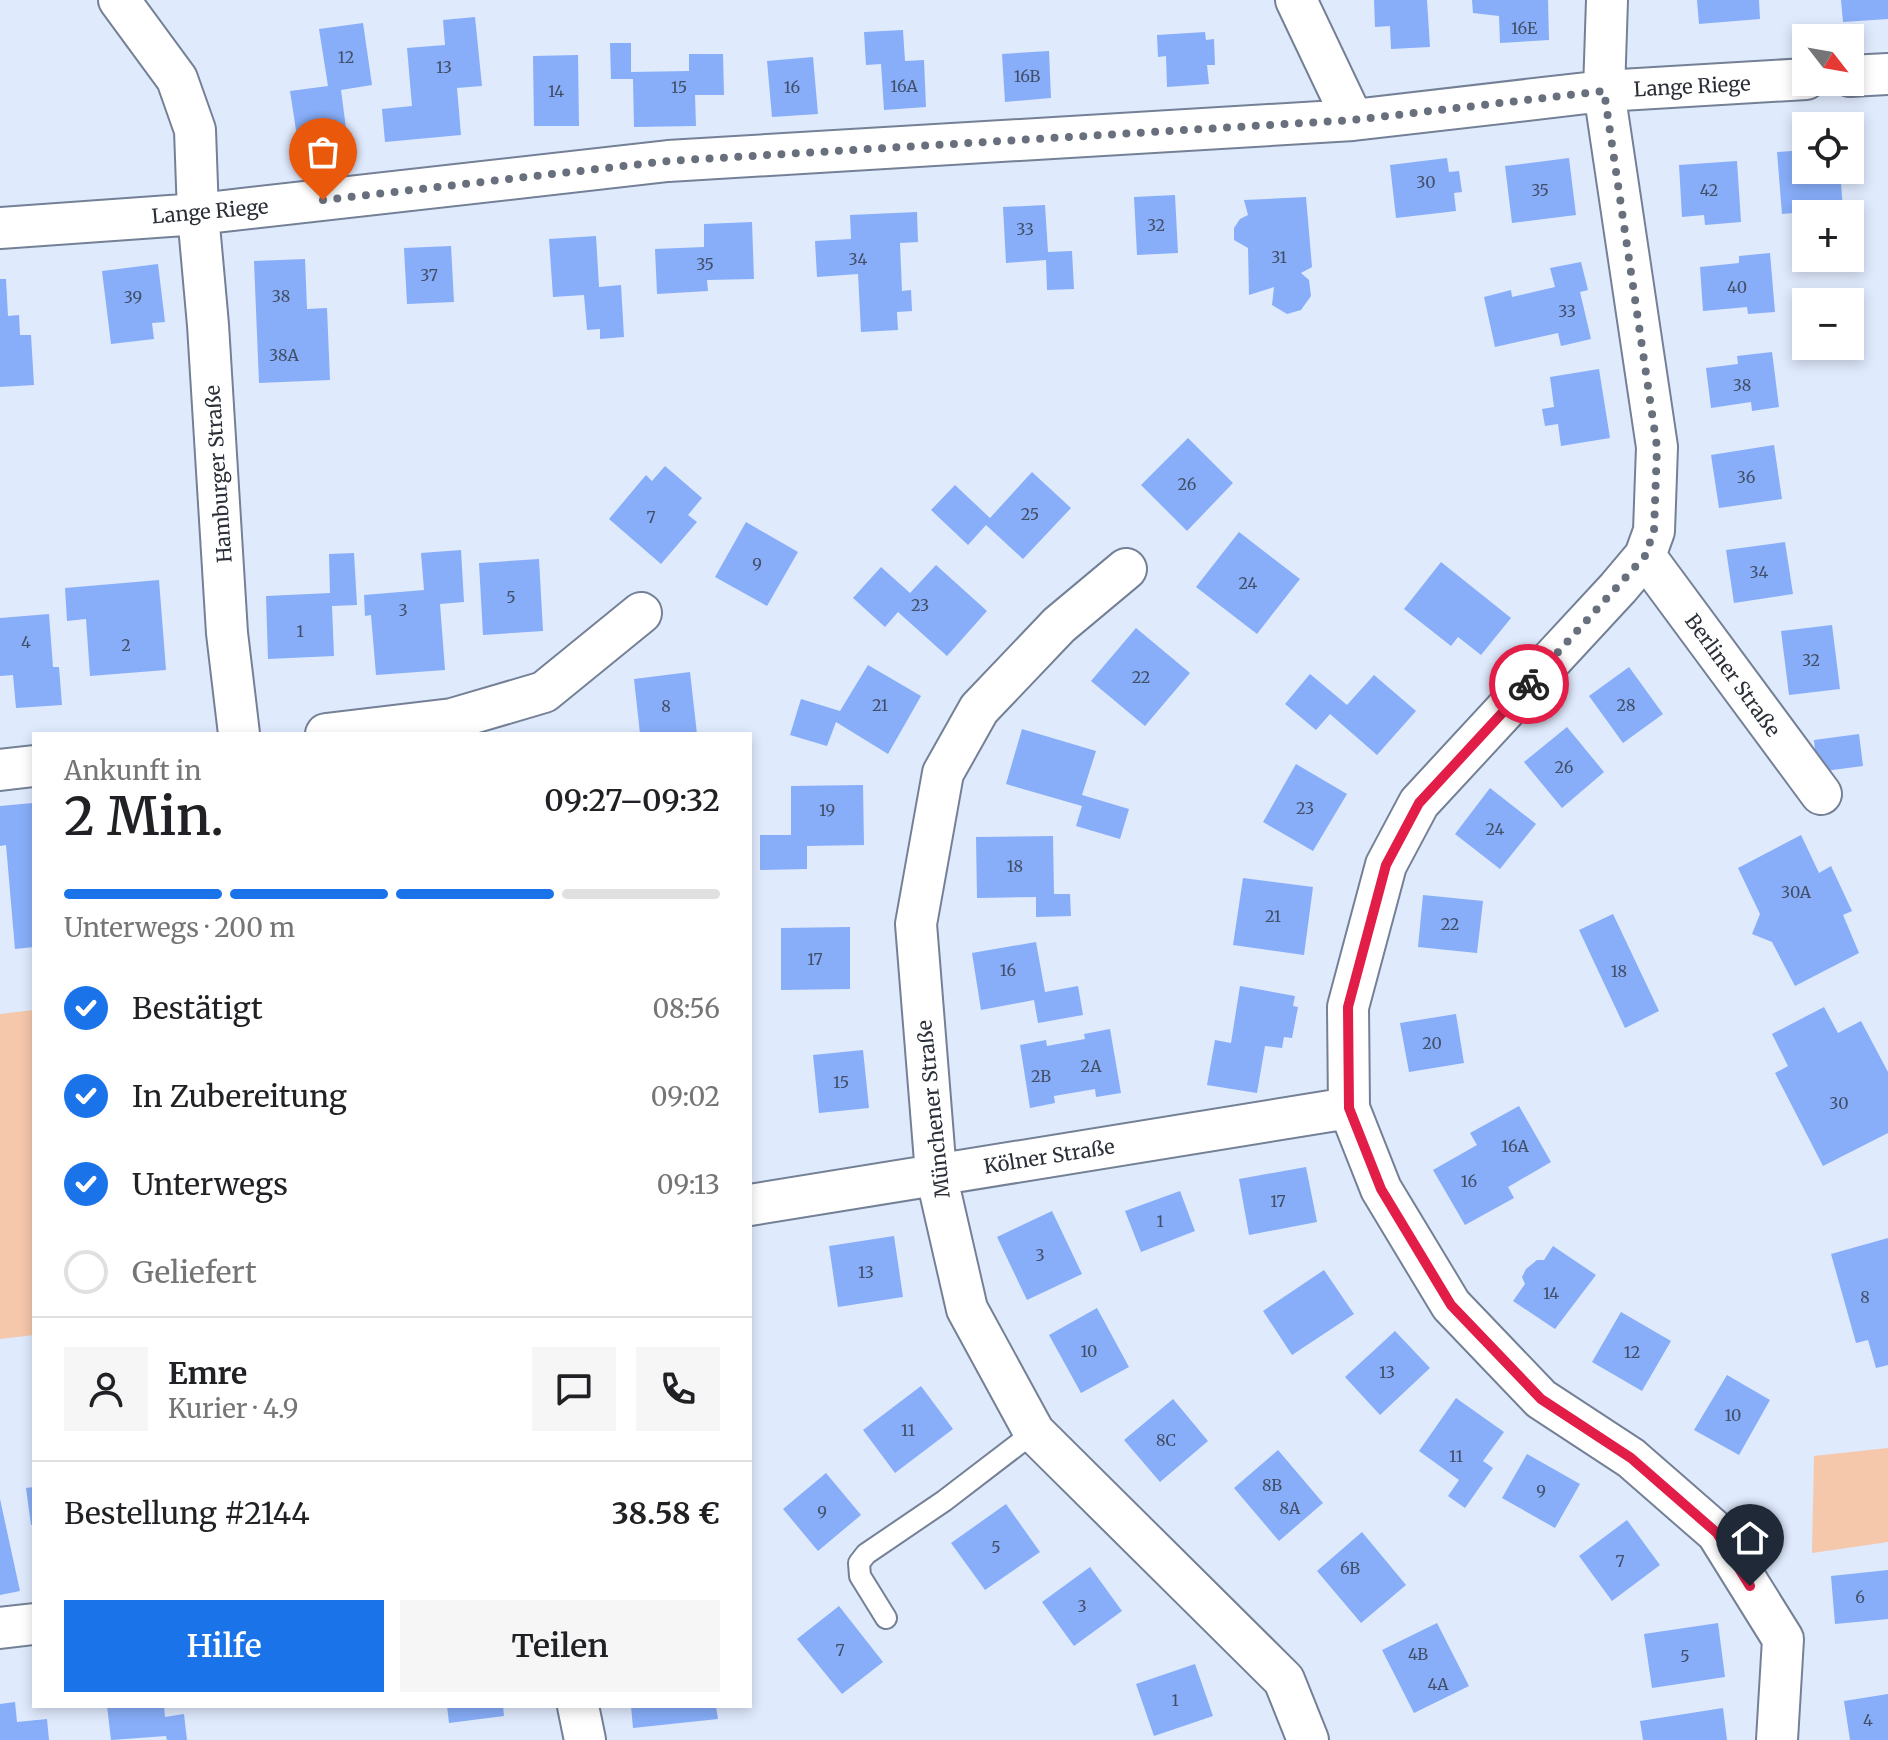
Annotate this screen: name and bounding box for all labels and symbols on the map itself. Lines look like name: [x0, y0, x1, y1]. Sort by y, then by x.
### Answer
house number: 16E: [1511, 18, 1538, 38]
north arrow: [1792, 24, 1864, 96]
house number: 12: [338, 47, 354, 67]
house number: 13: [436, 57, 452, 77]
house number: 16B: [1014, 66, 1041, 86]
street label: Lange Riege: [1633, 70, 1751, 102]
house number: 16A: [890, 76, 918, 96]
house number: 15: [671, 77, 687, 97]
house number: 16: [784, 77, 800, 97]
house number: 14: [548, 81, 564, 101]
pin: [289, 118, 357, 200]
house number: 30: [1416, 172, 1436, 192]
house number: 35: [1531, 180, 1549, 200]
house number: 42: [1700, 180, 1718, 200]
street label: Lange Riege: [151, 193, 269, 229]
house number: 32: [1147, 215, 1165, 235]
house number: 33: [1016, 219, 1034, 239]
house number: 31: [1271, 247, 1287, 267]
house number: 34: [849, 249, 868, 269]
house number: 35: [696, 254, 714, 274]
house number: 37: [420, 265, 438, 285]
house number: 40: [1727, 277, 1747, 297]
house number: 38: [272, 286, 290, 306]
house number: 39: [124, 287, 142, 307]
house number: 33: [1558, 301, 1576, 321]
house number: 38A: [269, 345, 300, 365]
house number: 38: [1733, 375, 1751, 395]
street label: Hamburger Straße: [199, 384, 237, 564]
house number: 36: [1737, 467, 1756, 487]
house number: 26: [1178, 474, 1197, 494]
house number: 25: [1021, 504, 1039, 524]
house number: 7: [646, 507, 656, 527]
house number: 9: [752, 554, 762, 574]
house number: 34: [1750, 562, 1769, 582]
house number: 24: [1239, 573, 1258, 593]
house number: 5: [506, 587, 516, 607]
house number: 23: [911, 595, 929, 615]
house number: 3: [398, 600, 408, 620]
street label: Berliner Straße: [1680, 609, 1786, 741]
house number: 1: [296, 621, 304, 641]
house number: 4: [21, 632, 31, 652]
house number: 2: [121, 635, 131, 655]
courier: [1489, 644, 1569, 724]
house number: 32: [1802, 650, 1820, 670]
house number: 22: [1132, 667, 1150, 687]
house number: 21: [872, 695, 888, 715]
house number: 28: [1617, 695, 1635, 715]
house number: 8: [661, 696, 671, 716]
house number: 26: [1555, 757, 1574, 777]
house number: 23: [1296, 798, 1314, 818]
house number: 19: [819, 800, 835, 820]
house number: 24: [1486, 819, 1505, 839]
house number: 18: [1007, 856, 1023, 876]
house number: 30A: [1781, 882, 1812, 902]
house number: 21: [1265, 906, 1281, 926]
house number: 22: [1441, 914, 1459, 934]
house number: 17: [807, 949, 823, 969]
house number: 16: [1000, 960, 1016, 980]
house number: 18: [1611, 961, 1627, 981]
street label: Münchener Straße: [911, 1019, 955, 1199]
house number: 20: [1422, 1033, 1442, 1053]
house number: 2A: [1081, 1056, 1102, 1076]
house number: 2B: [1031, 1066, 1051, 1086]
house number: 15: [833, 1072, 849, 1092]
house number: 30: [1829, 1093, 1849, 1113]
street label: Kölner Straße: [982, 1133, 1116, 1179]
house number: 16A: [1501, 1136, 1529, 1156]
house number: 16: [1461, 1171, 1477, 1191]
house number: 17: [1270, 1191, 1286, 1211]
house number: 1: [1156, 1211, 1164, 1231]
house number: 3: [1035, 1245, 1045, 1265]
house number: 13: [858, 1262, 874, 1282]
house number: 14: [1543, 1283, 1559, 1303]
house number: 8: [1860, 1287, 1870, 1307]
house number: 10: [1081, 1341, 1097, 1361]
house number: 12: [1624, 1342, 1640, 1362]
house number: 13: [1379, 1362, 1395, 1382]
house number: 10: [1725, 1405, 1741, 1425]
house number: 11: [901, 1420, 915, 1440]
house number: 8C: [1156, 1430, 1176, 1450]
house number: 11: [1449, 1446, 1463, 1466]
house number: 8B: [1262, 1475, 1282, 1495]
house number: 9: [1536, 1481, 1546, 1501]
house number: 8A: [1280, 1498, 1301, 1518]
house number: 9: [817, 1502, 827, 1522]
pin: [1716, 1504, 1784, 1586]
house number: 5: [991, 1537, 1001, 1557]
house number: 7: [1615, 1551, 1625, 1571]
house number: 6B: [1340, 1558, 1360, 1578]
house number: 6: [1855, 1587, 1865, 1607]
house number: 3: [1077, 1596, 1087, 1616]
house number: 7: [835, 1640, 845, 1660]
house number: 4B: [1408, 1644, 1428, 1664]
house number: 5: [1680, 1646, 1690, 1666]
house number: 4A: [1428, 1674, 1449, 1694]
house number: 1: [1171, 1690, 1179, 1710]
house number: 4: [1863, 1710, 1873, 1730]

